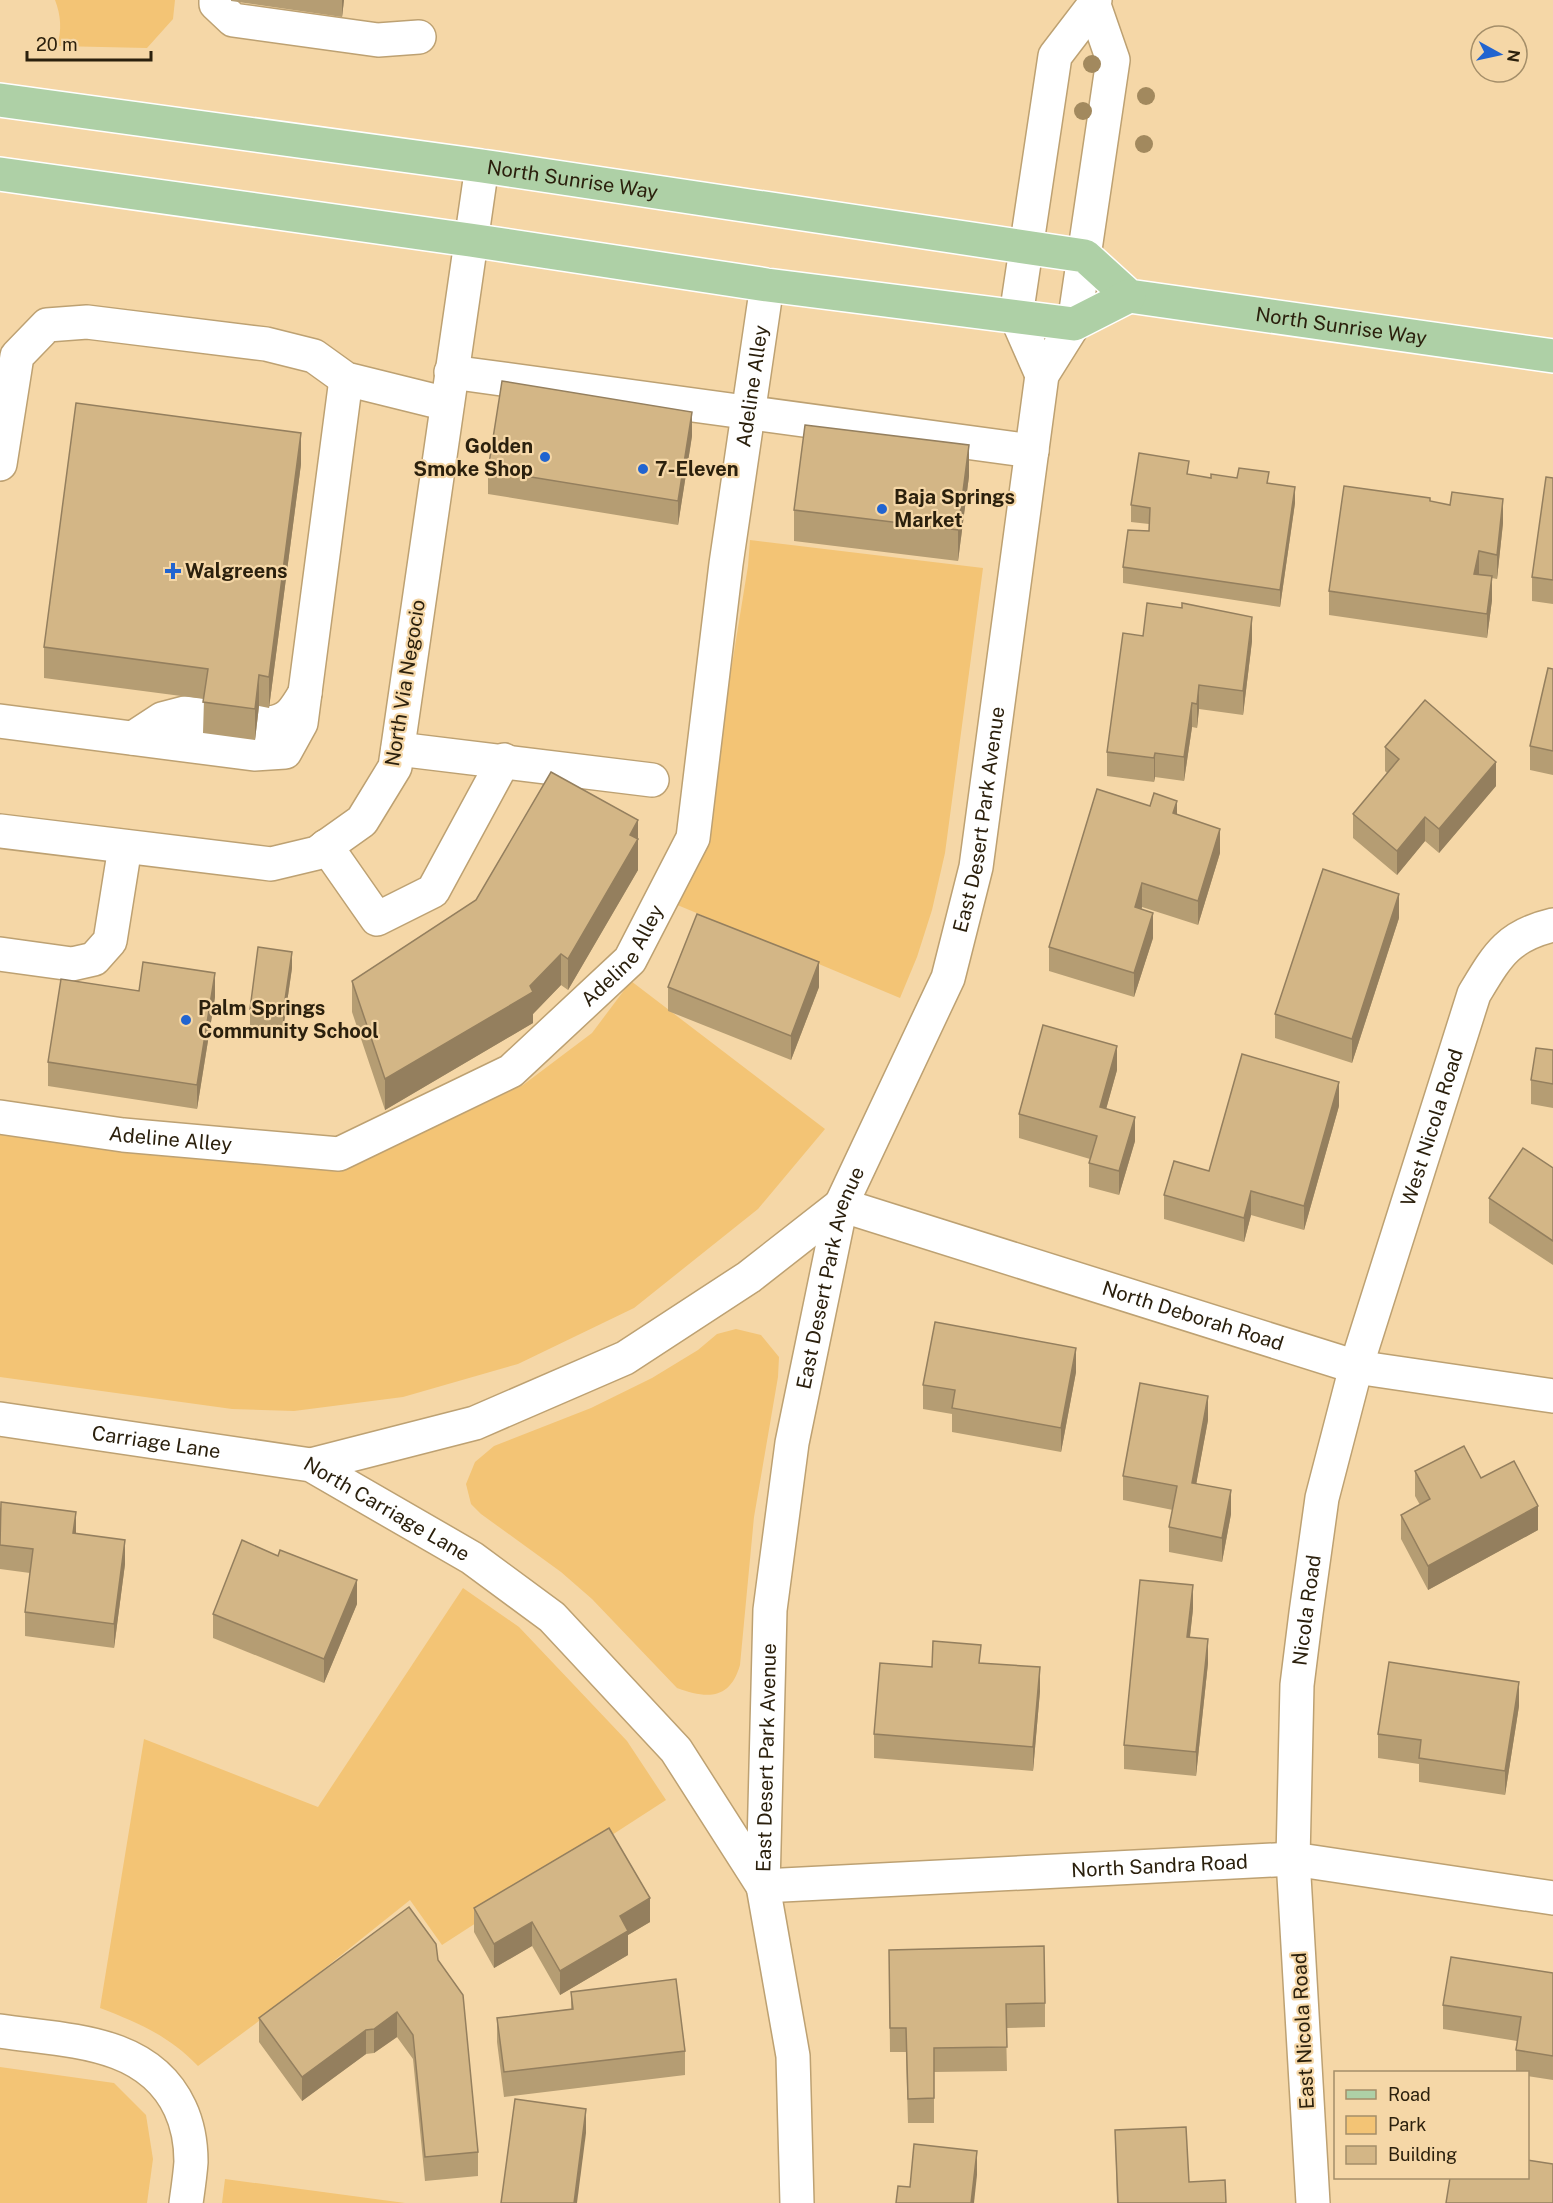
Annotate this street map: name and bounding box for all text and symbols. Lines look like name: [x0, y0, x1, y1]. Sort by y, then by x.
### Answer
scale bar: [27, 24, 152, 62]
north arrow: [1469, 24, 1529, 84]
text: 20 m: [36, 34, 78, 55]
text: N: [1503, 48, 1524, 64]
street label: North Sunrise Way: [485, 155, 660, 204]
street label: North Sunrise Way: [1254, 302, 1429, 350]
street label: Adeline Alley: [731, 323, 773, 449]
place label: Golden Smoke Shop: [413, 434, 533, 481]
marker: Golden Smoke Shop: [538, 450, 552, 464]
place label: 7-Eleven: [655, 457, 739, 481]
marker: 7-Eleven: [636, 462, 650, 476]
place label: Baja Springs Market: [894, 485, 1015, 532]
marker: Baja Springs Market: [875, 502, 889, 516]
place label: Walgreens: [185, 559, 288, 583]
marker: Walgreens: [166, 564, 180, 578]
street label: North Via Negocio: [380, 598, 430, 768]
street label: East Desert Park Avenue: [948, 705, 1009, 935]
street label: Adeline Alley: [576, 900, 669, 1011]
place label: Palm Springs Community School: [198, 996, 379, 1043]
marker: Palm Springs Community School: [179, 1013, 193, 1027]
street label: West Nicola Road: [1396, 1046, 1468, 1209]
street label: Adeline Alley: [107, 1121, 233, 1157]
street label: East Desert Park Avenue: [791, 1163, 869, 1391]
street label: North Deborah Road: [1099, 1276, 1287, 1355]
street label: Carriage Lane: [90, 1421, 222, 1463]
street label: North Carriage Lane: [300, 1451, 474, 1566]
street label: Nicola Road: [1288, 1553, 1326, 1667]
street label: East Desert Park Avenue: [751, 1643, 781, 1872]
street label: North Sandra Road: [1071, 1849, 1248, 1882]
street label: East Nicola Road: [1287, 1952, 1319, 2110]
legend: [1334, 2071, 1529, 2179]
text: Road: [1388, 2084, 1431, 2105]
text: Park: [1388, 2114, 1426, 2135]
text: Building: [1388, 2144, 1457, 2165]

